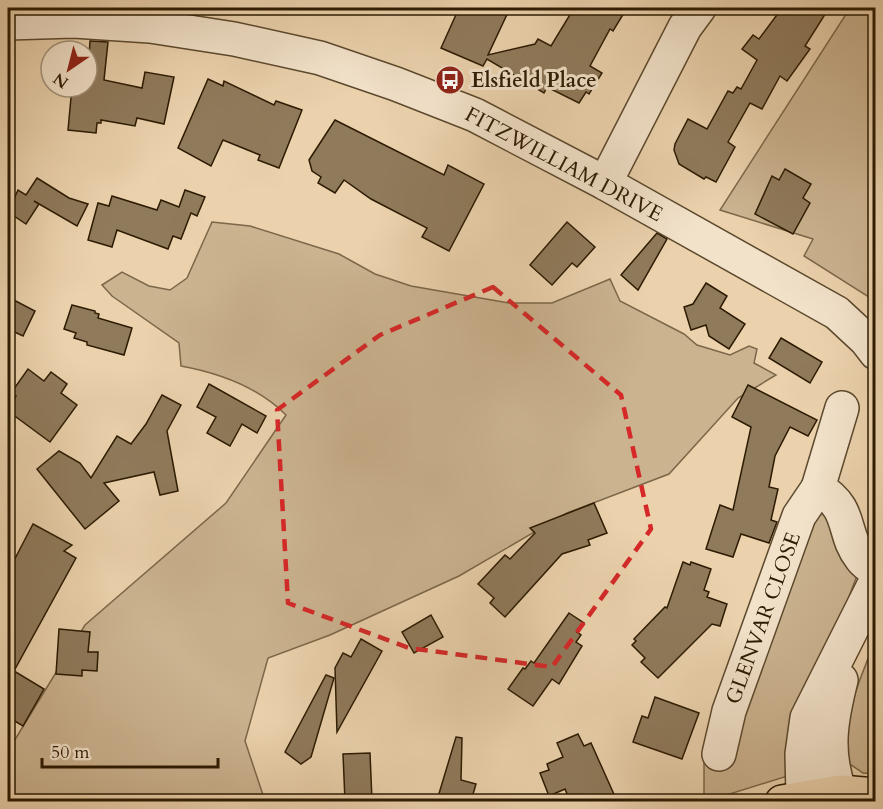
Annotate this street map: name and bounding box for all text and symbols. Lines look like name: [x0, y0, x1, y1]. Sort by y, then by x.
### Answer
north arrow: [39, 39, 99, 99]
bus stop icon: Elsfield Place: [434, 64, 466, 96]
place label: Elsfield Place: [471, 66, 597, 95]
text: N: [49, 67, 73, 93]
street label: FITZWILLIAM DRIVE: [460, 100, 668, 229]
street label: GLENVAR CLOSE: [719, 528, 808, 708]
scale bar: [42, 731, 218, 769]
text: 50 m: [51, 740, 90, 765]

